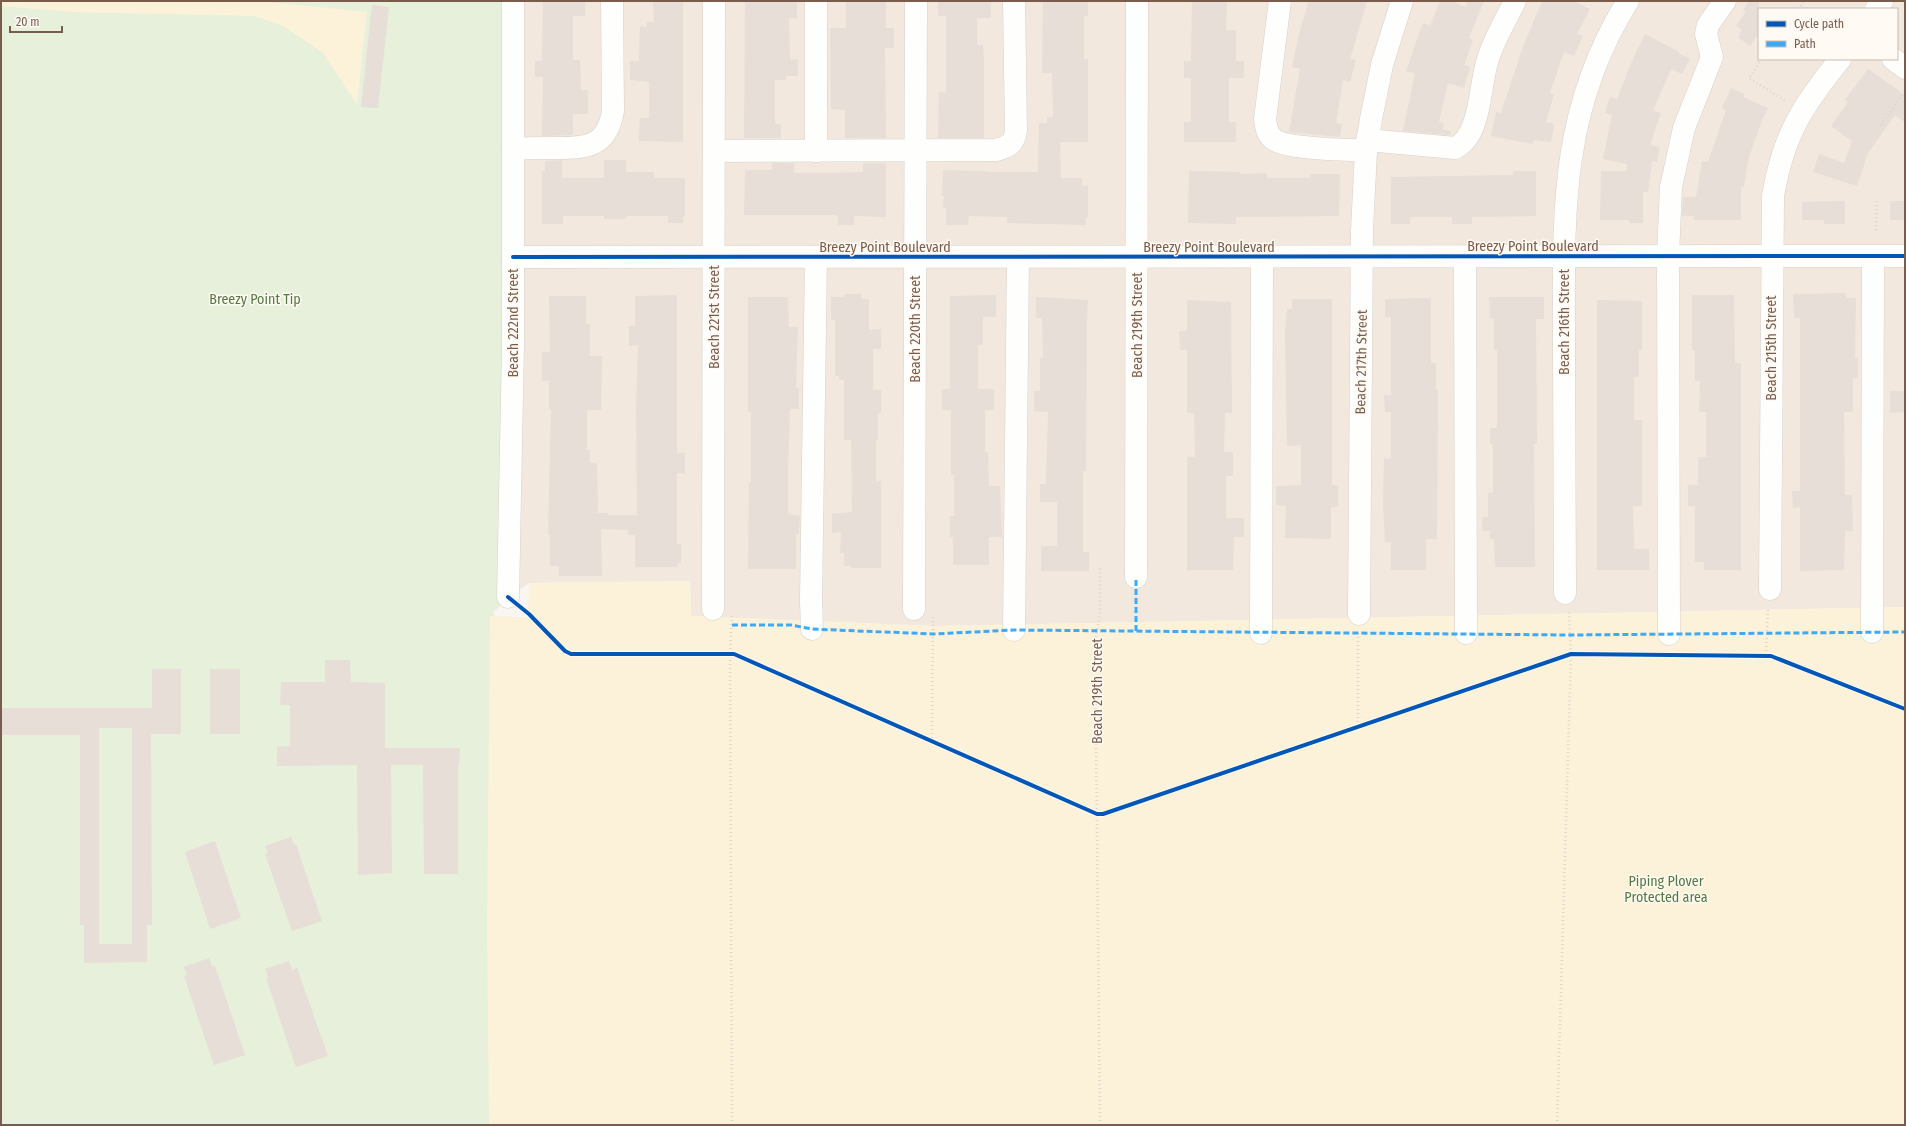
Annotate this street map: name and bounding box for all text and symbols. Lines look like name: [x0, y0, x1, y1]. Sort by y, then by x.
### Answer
scale bar: [10, 8, 62, 34]
legend: [1758, 8, 1898, 60]
text: 20 m: [16, 15, 40, 29]
text: Cycle path: [1794, 17, 1844, 31]
text: Path: [1794, 37, 1816, 51]
street label: Breezy Point Boulevard: [1467, 238, 1599, 255]
street label: Breezy Point Boulevard: [819, 239, 951, 256]
street label: Breezy Point Boulevard: [1143, 239, 1275, 256]
street label: Beach 221st Street: [706, 265, 723, 369]
street label: Beach 222nd Street: [505, 268, 522, 378]
street label: Beach 216th Street: [1556, 269, 1573, 375]
street label: Beach 219th Street: [1129, 272, 1146, 378]
street label: Beach 220th Street: [907, 275, 924, 383]
park label: Breezy Point Tip: [209, 291, 301, 308]
street label: Beach 215th Street: [1763, 295, 1780, 401]
street label: Beach 217th Street: [1352, 309, 1371, 414]
street label: Beach 219th Street: [1089, 638, 1106, 744]
park label: Piping Plover Protected area: [1624, 873, 1708, 906]

